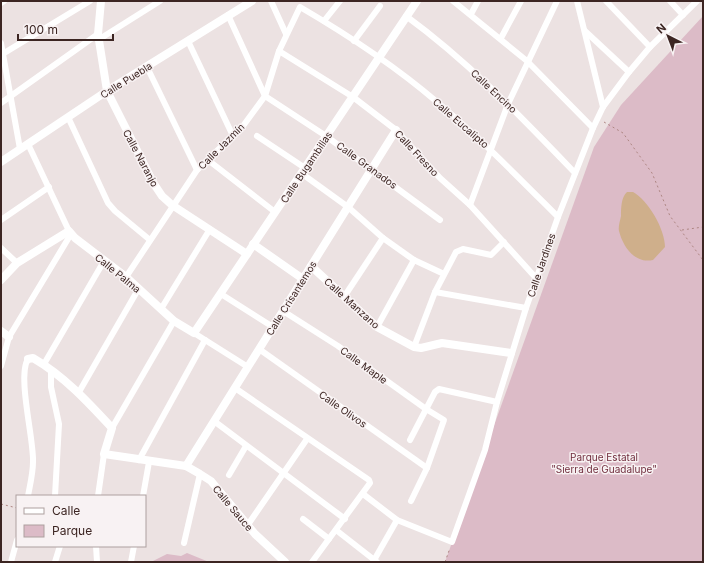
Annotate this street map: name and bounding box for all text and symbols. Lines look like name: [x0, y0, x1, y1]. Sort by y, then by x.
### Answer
scale bar: [18, 16, 113, 42]
north arrow: [648, 16, 688, 56]
text: N: [654, 21, 669, 37]
text: 100 m: [24, 22, 58, 37]
street label: Calle Puebla: [98, 59, 154, 101]
street label: Calle Encino: [469, 67, 519, 115]
street label: Calle Eucalipto: [431, 96, 491, 150]
street label: Calle Jazmín: [195, 120, 247, 172]
street label: Calle Naranjo: [121, 127, 161, 189]
street label: Calle Fresno: [393, 127, 441, 179]
street label: Calle Bugambilias: [278, 129, 334, 205]
street label: Calle Granados: [334, 139, 400, 191]
street label: Calle Jardines: [524, 231, 558, 299]
street label: Calle Palma: [93, 251, 143, 295]
street label: Calle Crisantemos: [263, 258, 319, 338]
street label: Calle Manzano: [322, 275, 382, 331]
street label: Calle Maple: [338, 344, 390, 386]
street label: Calle Olivos: [317, 388, 369, 430]
park label: Parque Estatal "Sierra de Guadalupe": [551, 451, 657, 475]
street label: Calle Sauce: [210, 483, 256, 533]
legend: [16, 495, 146, 547]
text: Calle: [52, 503, 80, 518]
text: Parque: [52, 523, 92, 538]

